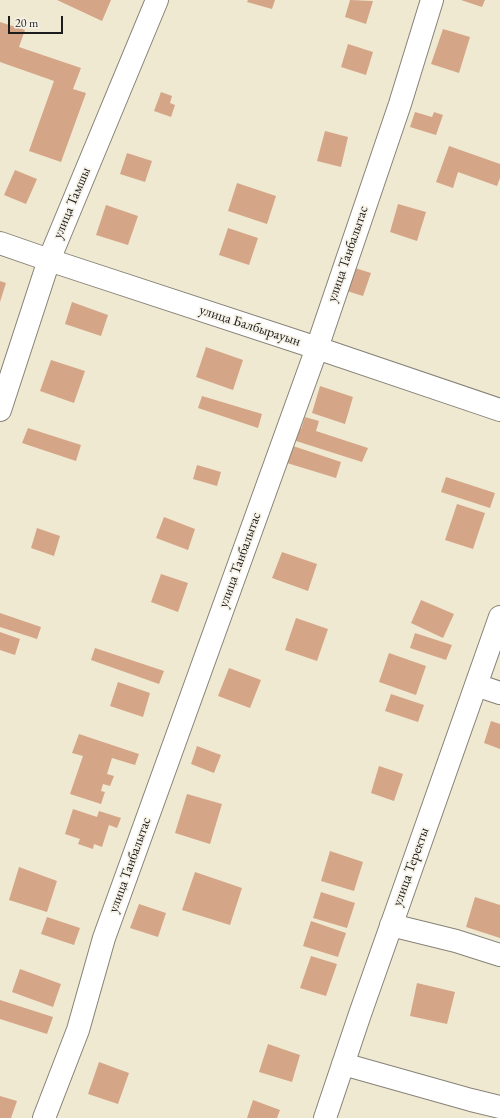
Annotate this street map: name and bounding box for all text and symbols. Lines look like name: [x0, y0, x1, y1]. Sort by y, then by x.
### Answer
scale bar: [10, 8, 65, 34]
text: 20 m: [15, 15, 38, 31]
street label: улица Тамшы: [49, 165, 95, 241]
street label: улица Танбалытас: [324, 204, 372, 304]
street label: улица Балбырауын: [197, 302, 303, 350]
street label: улица Танбалытас: [215, 510, 265, 610]
street label: улица Танбалытас: [105, 815, 155, 915]
street label: улица Теректы: [389, 825, 433, 909]

